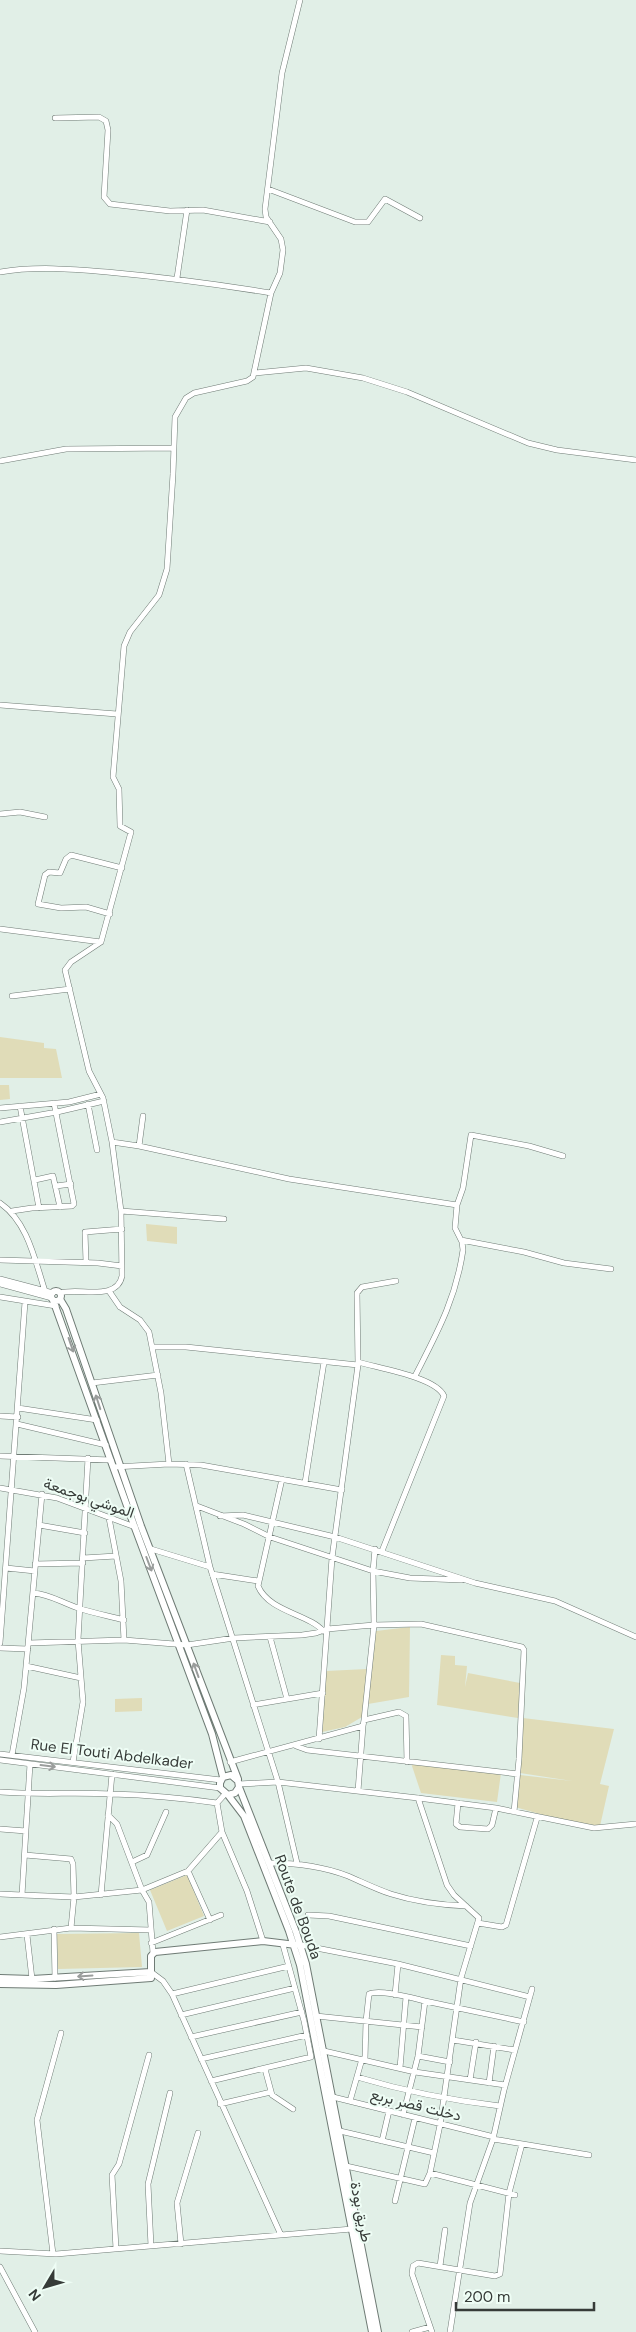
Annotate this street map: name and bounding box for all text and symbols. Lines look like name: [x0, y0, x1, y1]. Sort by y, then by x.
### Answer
one-way arrow: [67, 1337, 76, 1353]
one-way arrow: [93, 1395, 102, 1410]
street label: الموشي بوجمعة: [40, 1473, 137, 1526]
one-way arrow: [145, 1556, 154, 1572]
one-way arrow: [191, 1663, 200, 1678]
street label: Rue El Touti Abdelkader: [30, 1734, 195, 1774]
one-way arrow: [40, 1761, 56, 1771]
street label: Route de Bouda: [270, 1852, 326, 1962]
one-way arrow: [77, 1971, 93, 1980]
street label: دخلت قصر بربع: [368, 2084, 463, 2127]
street label: طريق بودة: [345, 2180, 377, 2244]
north arrow: [20, 2262, 70, 2312]
scale bar: [456, 2280, 594, 2312]
text: N: [25, 2285, 45, 2305]
text: 200 m: [464, 2287, 510, 2307]

